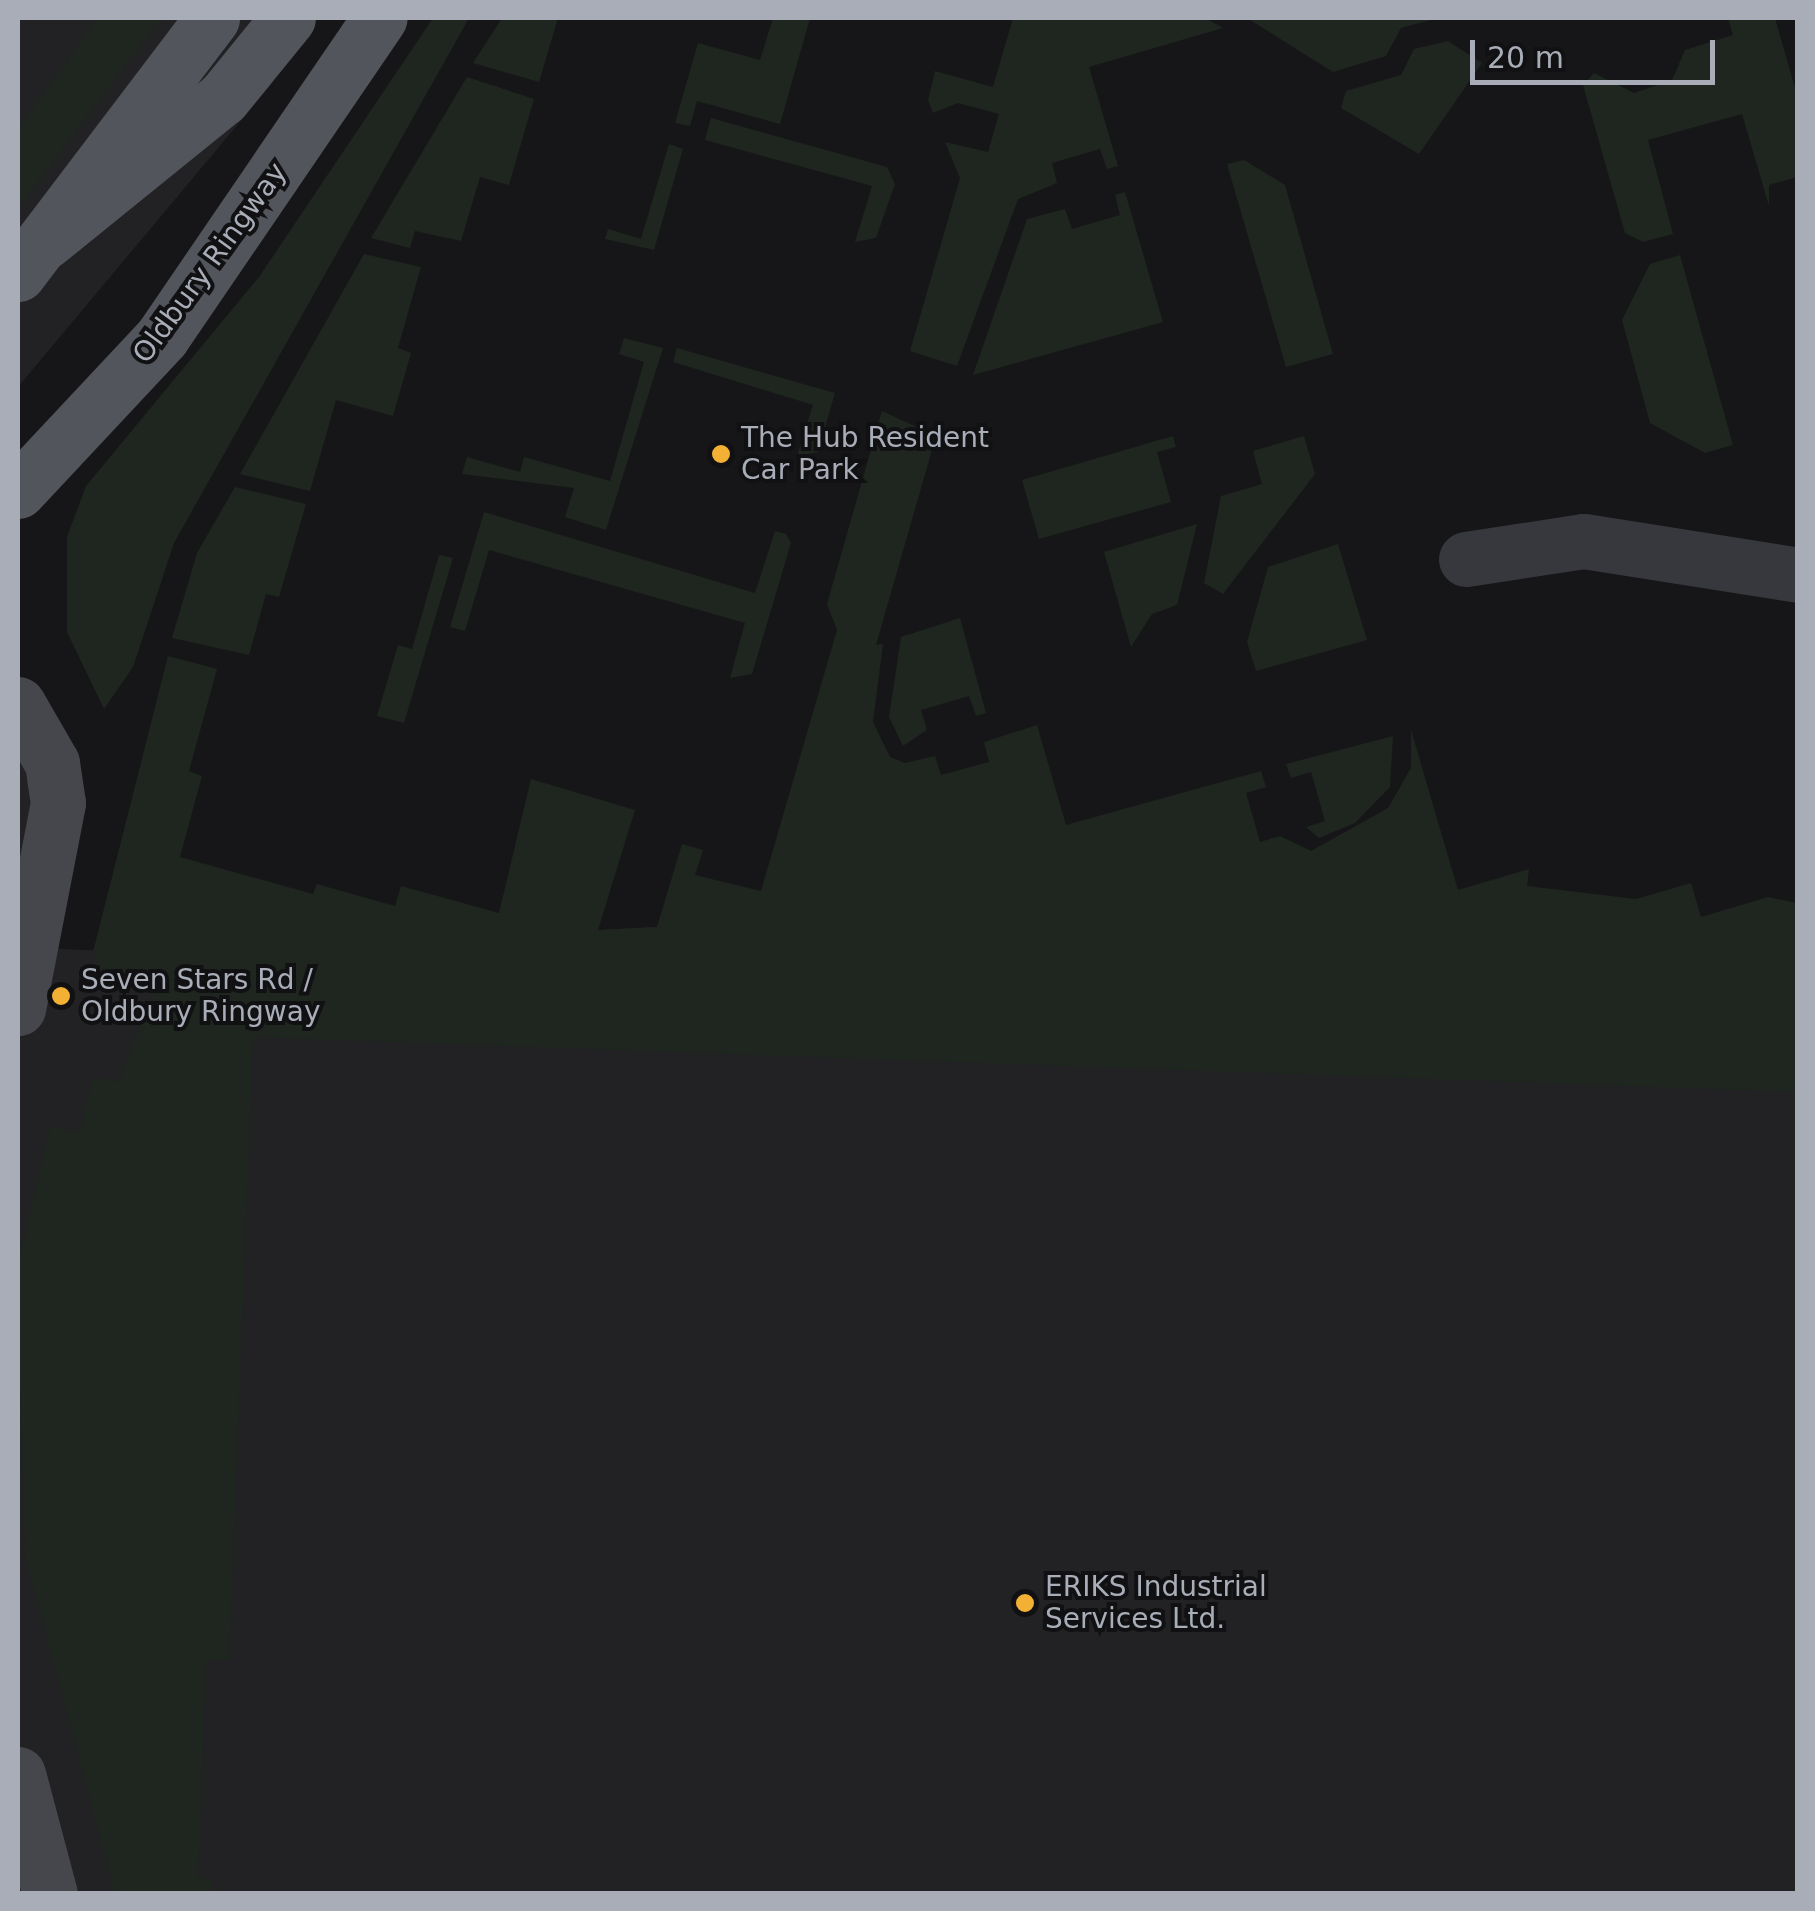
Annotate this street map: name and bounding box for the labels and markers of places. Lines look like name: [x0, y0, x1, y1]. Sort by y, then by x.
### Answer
place label: The Hub Resident Car Park: [741, 421, 989, 487]
marker: The Hub Resident Car Park: [710, 443, 732, 465]
place label: Seven Stars Rd / Oldbury Ringway: [81, 963, 320, 1029]
marker: Seven Stars Rd / Oldbury Ringway: [50, 985, 72, 1007]
place label: ERIKS Industrial Services Ltd.: [1045, 1570, 1267, 1636]
marker: ERIKS Industrial Services Ltd.: [1014, 1592, 1036, 1614]

